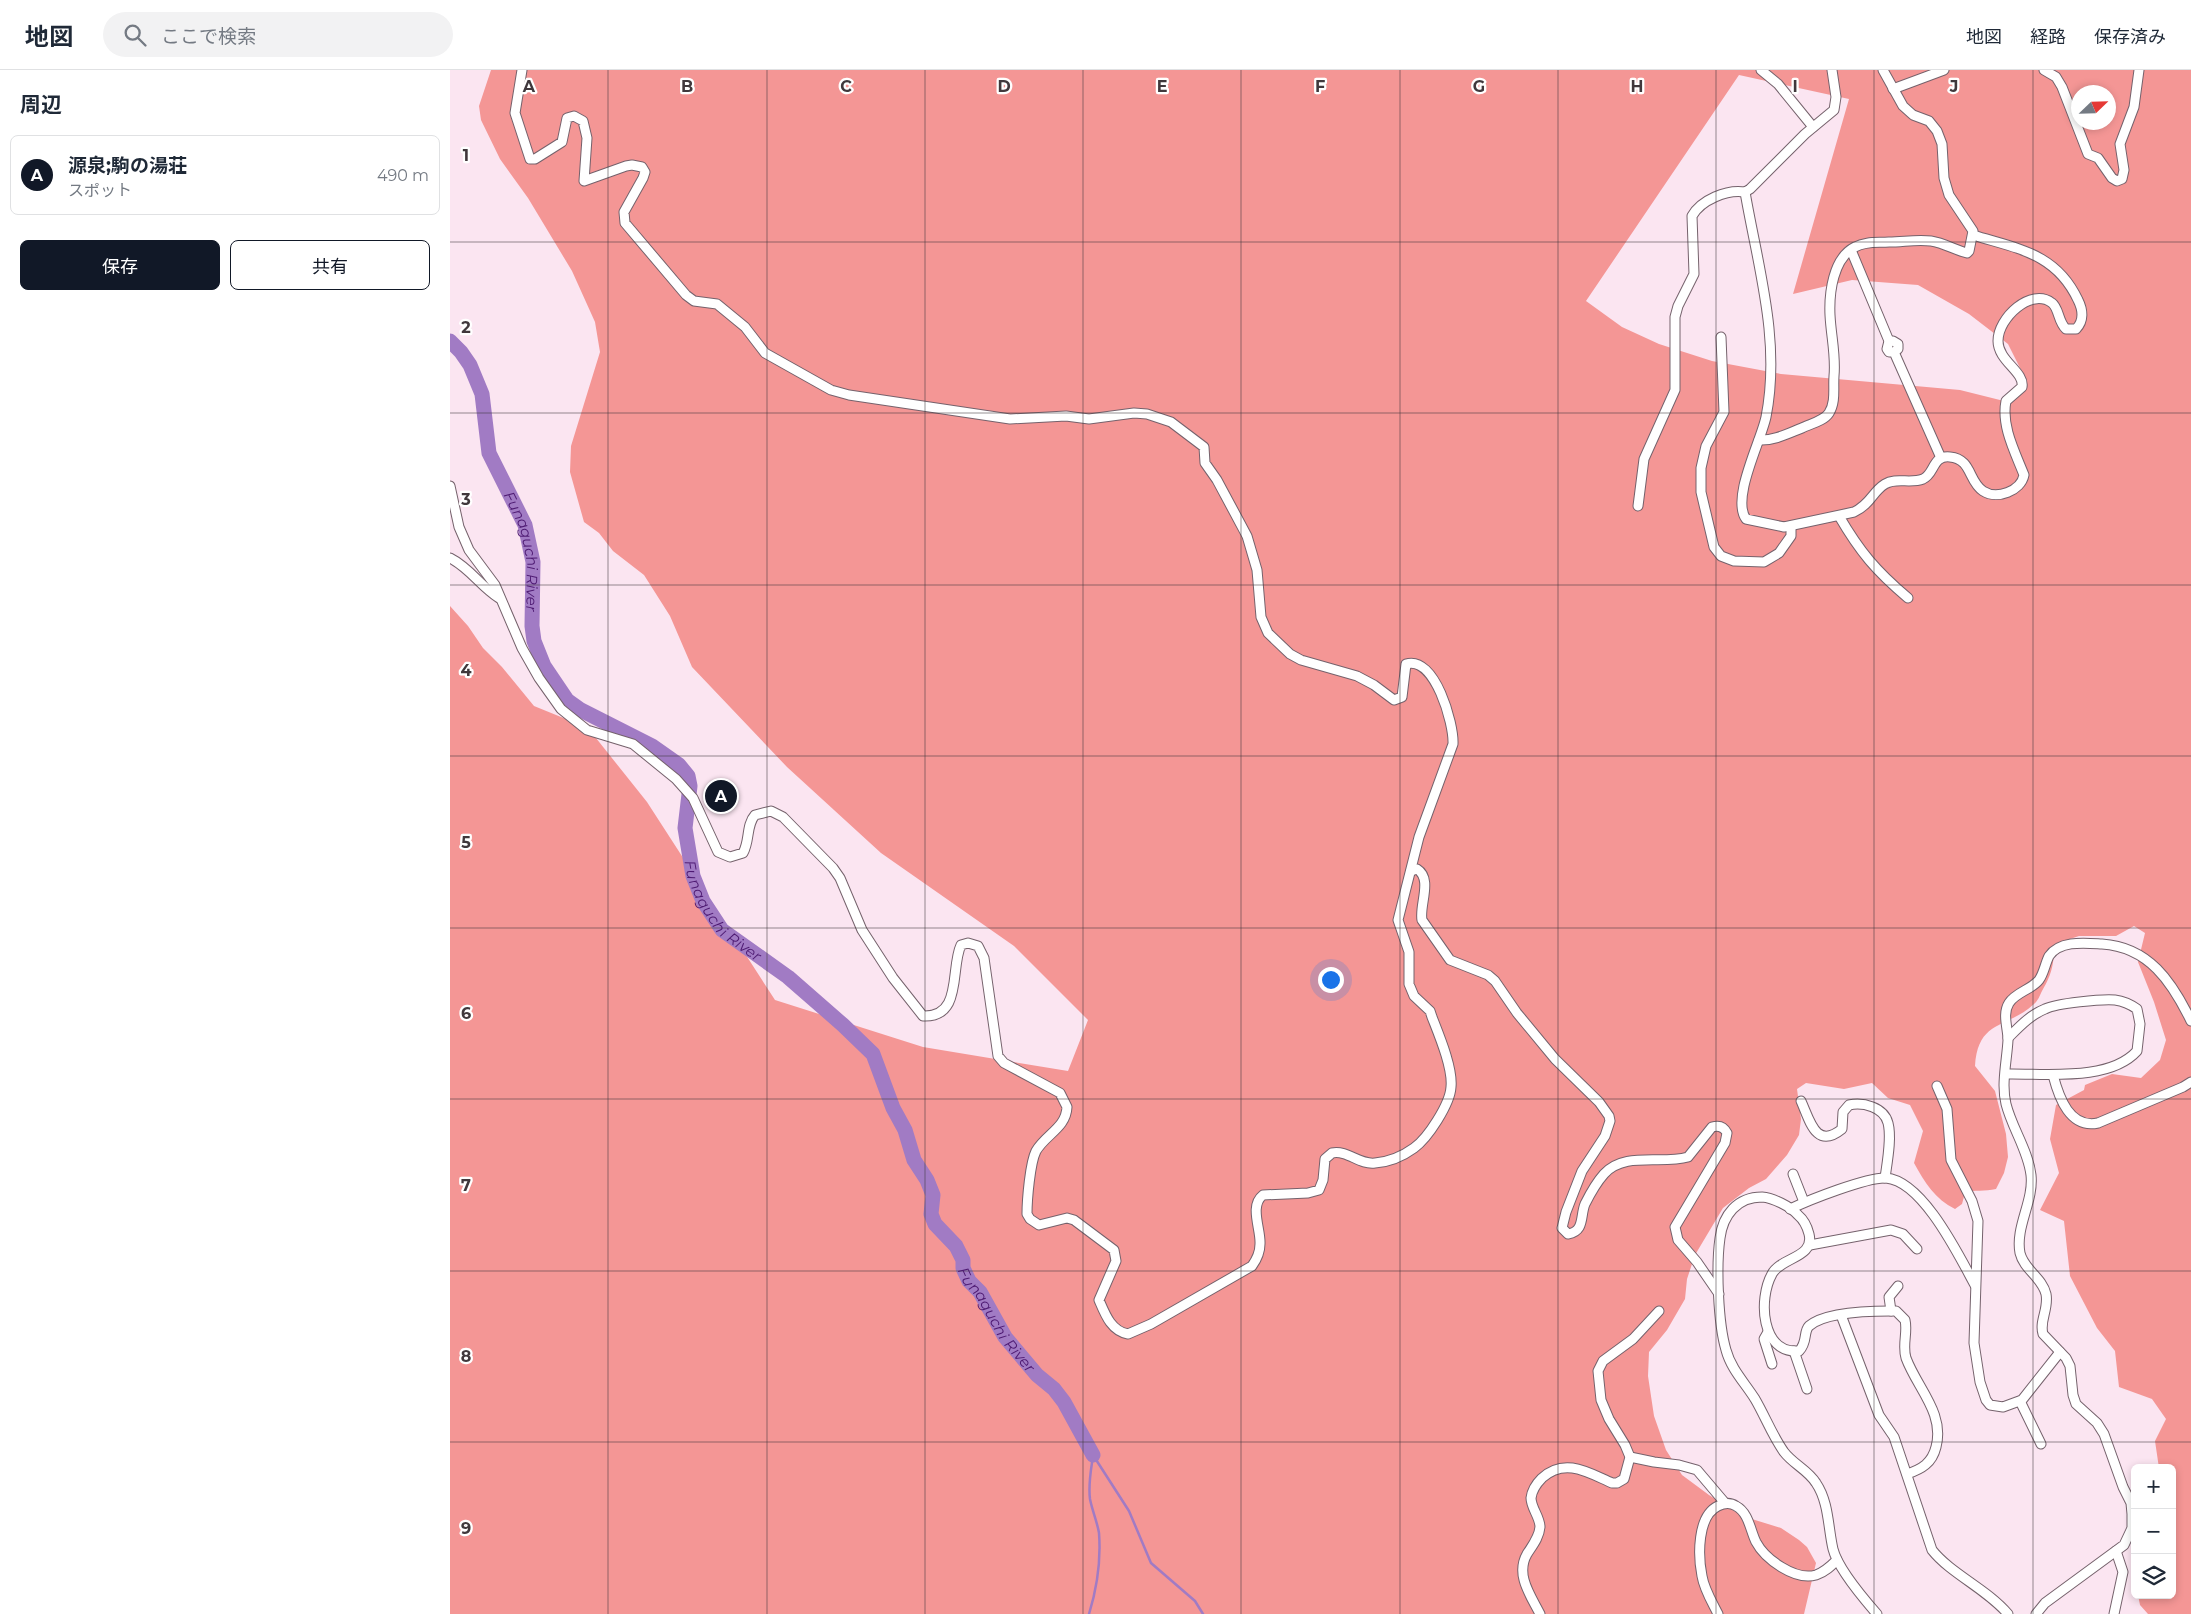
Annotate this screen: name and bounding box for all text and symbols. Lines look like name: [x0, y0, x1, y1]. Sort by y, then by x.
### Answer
search box: [103, 12, 453, 57]
icon: search: [121, 21, 149, 49]
text: 地図: [25, 22, 73, 51]
text: ここで検索: [161, 25, 256, 48]
text: 地図: [1966, 26, 2002, 48]
text: 経路: [2030, 26, 2066, 48]
text: 保存済み: [2094, 26, 2166, 48]
text: A: [522, 77, 536, 96]
text: B: [681, 77, 693, 96]
text: C: [840, 77, 852, 96]
text: D: [997, 77, 1011, 96]
text: E: [1157, 77, 1167, 96]
text: F: [1315, 77, 1325, 96]
text: G: [1473, 77, 1485, 96]
text: H: [1631, 77, 1643, 96]
text: I: [1792, 77, 1798, 96]
text: J: [1949, 77, 1958, 96]
north arrow: [2071, 85, 2116, 130]
text: 周辺: [20, 92, 62, 117]
text: 1: [463, 146, 469, 165]
text: 源泉;駒の湯荘: [68, 154, 187, 177]
text: A: [31, 166, 43, 185]
text: 490 m: [377, 166, 429, 185]
text: スポット: [68, 181, 132, 200]
button: 保存: [20, 240, 220, 290]
button: 共有: [230, 240, 430, 290]
text: 2: [461, 318, 471, 337]
water label: Funaguchi River: [500, 488, 543, 613]
text: 3: [460, 490, 471, 509]
text: 4: [460, 661, 472, 680]
pin: A: [705, 777, 737, 815]
text: 5: [461, 833, 471, 852]
water label: Funaguchi River: [681, 859, 766, 965]
your location: [1318, 967, 1344, 993]
text: 6: [461, 1004, 471, 1023]
text: 7: [461, 1176, 471, 1195]
water label: Funaguchi River: [954, 1264, 1040, 1377]
text: 8: [461, 1347, 471, 1366]
map controls: [2131, 1464, 2176, 1599]
button: +: [2131, 1464, 2176, 1509]
button: −: [2131, 1509, 2176, 1554]
text: 9: [461, 1519, 471, 1538]
button: layers: [2131, 1554, 2176, 1599]

